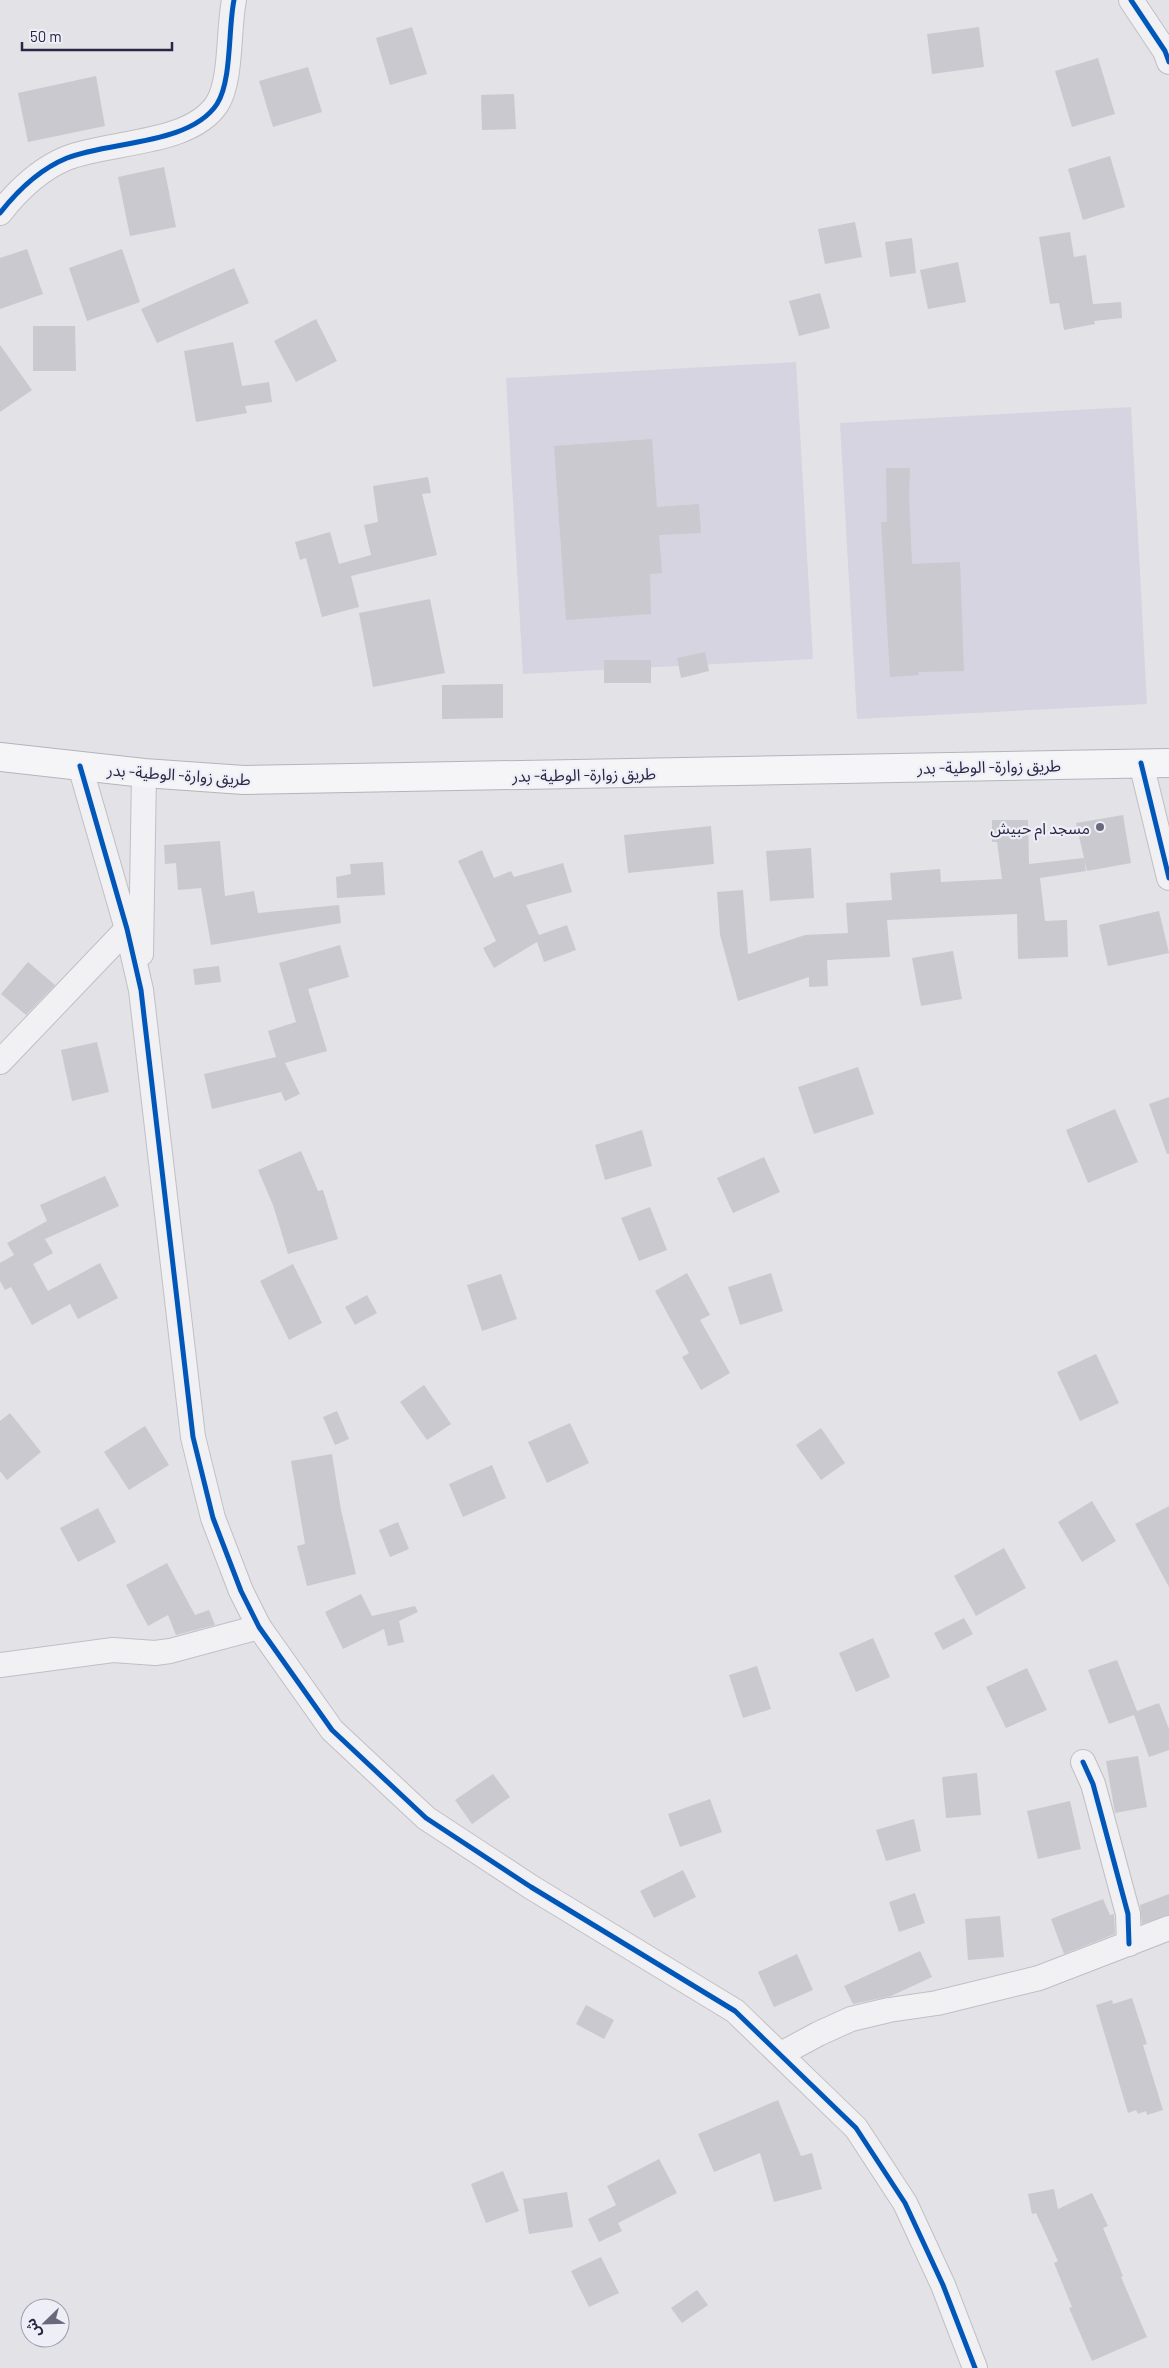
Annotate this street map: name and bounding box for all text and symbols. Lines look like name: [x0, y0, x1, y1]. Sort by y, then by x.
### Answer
scale bar: [22, 20, 172, 52]
text: 50 m: [30, 27, 62, 45]
street label: طريق زوارة- الوطية- بدر: [916, 755, 1061, 779]
street label: طريق زوارة- الوطية- بدر: [105, 759, 252, 791]
street label: طريق زوارة- الوطية- بدر: [511, 763, 656, 787]
place label: مسجد ام حبيش: [990, 818, 1090, 841]
marker: مسجد ام حبيش: [1094, 821, 1106, 833]
north arrow: [20, 2298, 70, 2348]
text: ش: [21, 2316, 44, 2340]

